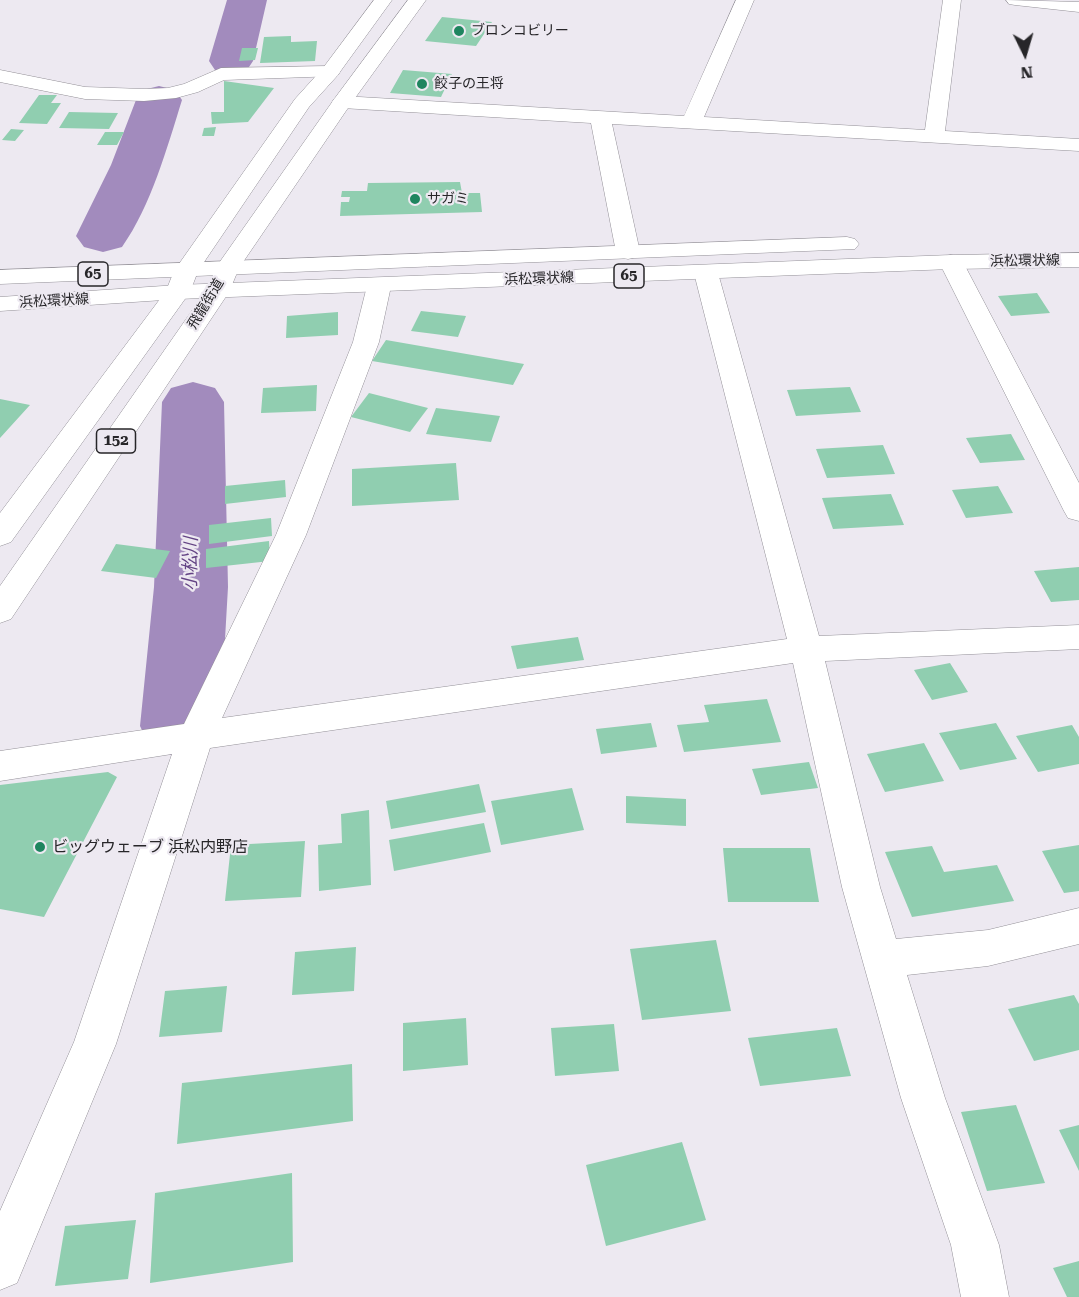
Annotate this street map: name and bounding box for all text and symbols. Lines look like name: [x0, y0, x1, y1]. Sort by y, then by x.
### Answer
place label: ブロンコビリー: [471, 23, 569, 39]
marker: ブロンコビリー: [452, 24, 466, 38]
north arrow: [995, 24, 1055, 84]
text: N: [1020, 62, 1034, 82]
place label: 餃子の王将: [434, 76, 504, 92]
marker: 餃子の王将: [415, 77, 429, 91]
place label: サガミ: [427, 191, 469, 207]
marker: サガミ: [408, 192, 422, 206]
street label: 浜松環状線: [990, 252, 1060, 270]
road number: 65: [78, 262, 108, 286]
road number: 65: [614, 264, 644, 288]
street label: 浜松環状線: [504, 269, 574, 289]
street label: 飛龍街道: [184, 276, 228, 332]
street label: 浜松環状線: [19, 291, 89, 311]
road number: 152: [96, 429, 136, 453]
water label: 小松川: [180, 537, 202, 591]
place label: ビッグウェーブ 浜松内野店: [52, 837, 248, 857]
marker: ビッグウェーブ 浜松内野店: [33, 840, 47, 854]

